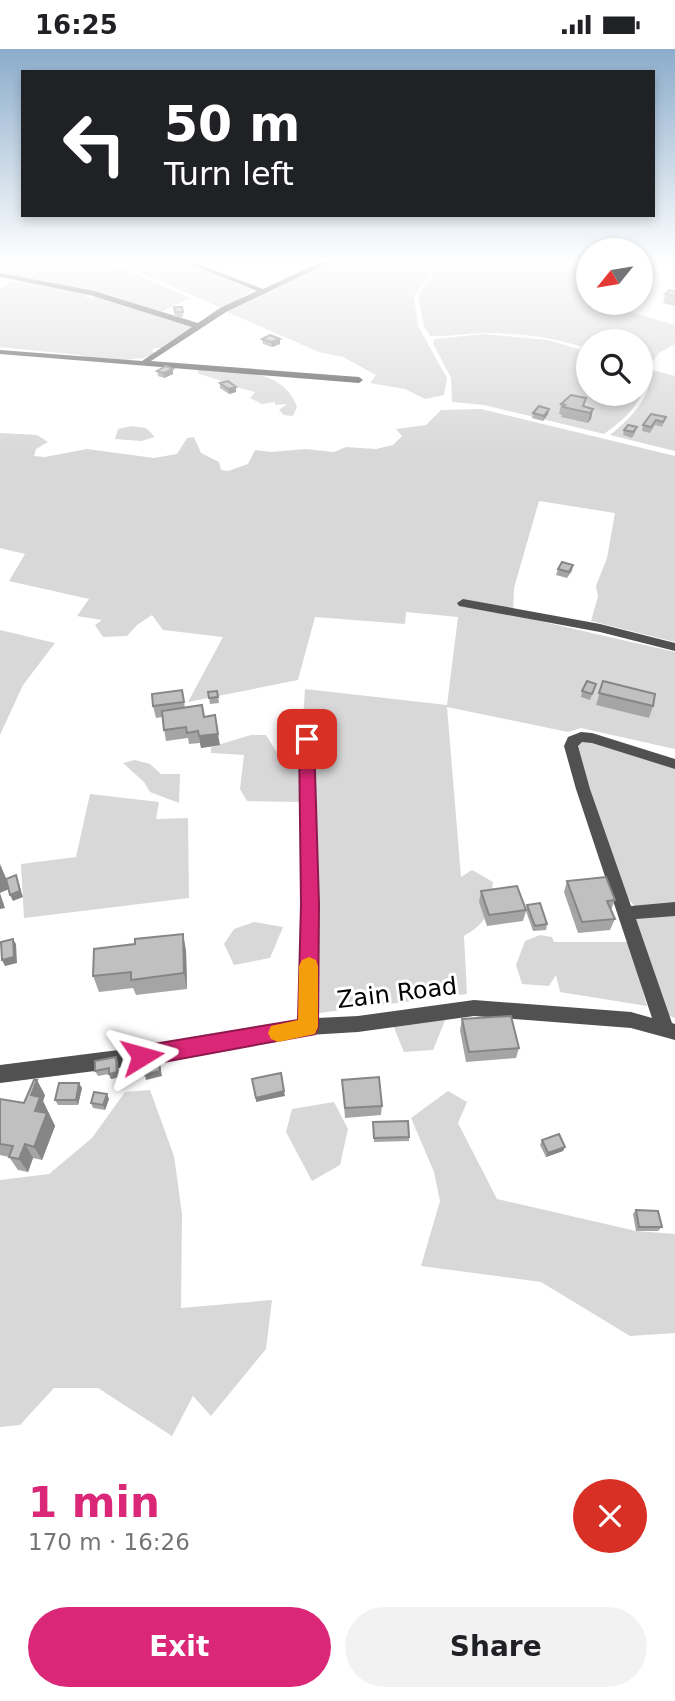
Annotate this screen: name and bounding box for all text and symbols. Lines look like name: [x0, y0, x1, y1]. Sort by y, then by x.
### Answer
text: 16:25: [35, 10, 118, 40]
text: 50 m: [164, 96, 300, 153]
icon: left: [49, 98, 140, 189]
text: Turn left: [164, 155, 294, 193]
north arrow: [576, 238, 653, 315]
map controls: [576, 238, 653, 406]
button: search: [576, 329, 653, 406]
pin: [277, 709, 337, 769]
icon: arrive: [288, 720, 326, 758]
street label: Zain Road: [335, 972, 459, 1014]
position arrow: [105, 1019, 179, 1093]
text: 1 min: [28, 1478, 160, 1527]
button: close: [573, 1479, 647, 1553]
text: 170 m · 16:26: [28, 1529, 190, 1555]
button: Exit: [28, 1607, 331, 1687]
button: Share: [345, 1607, 647, 1687]

